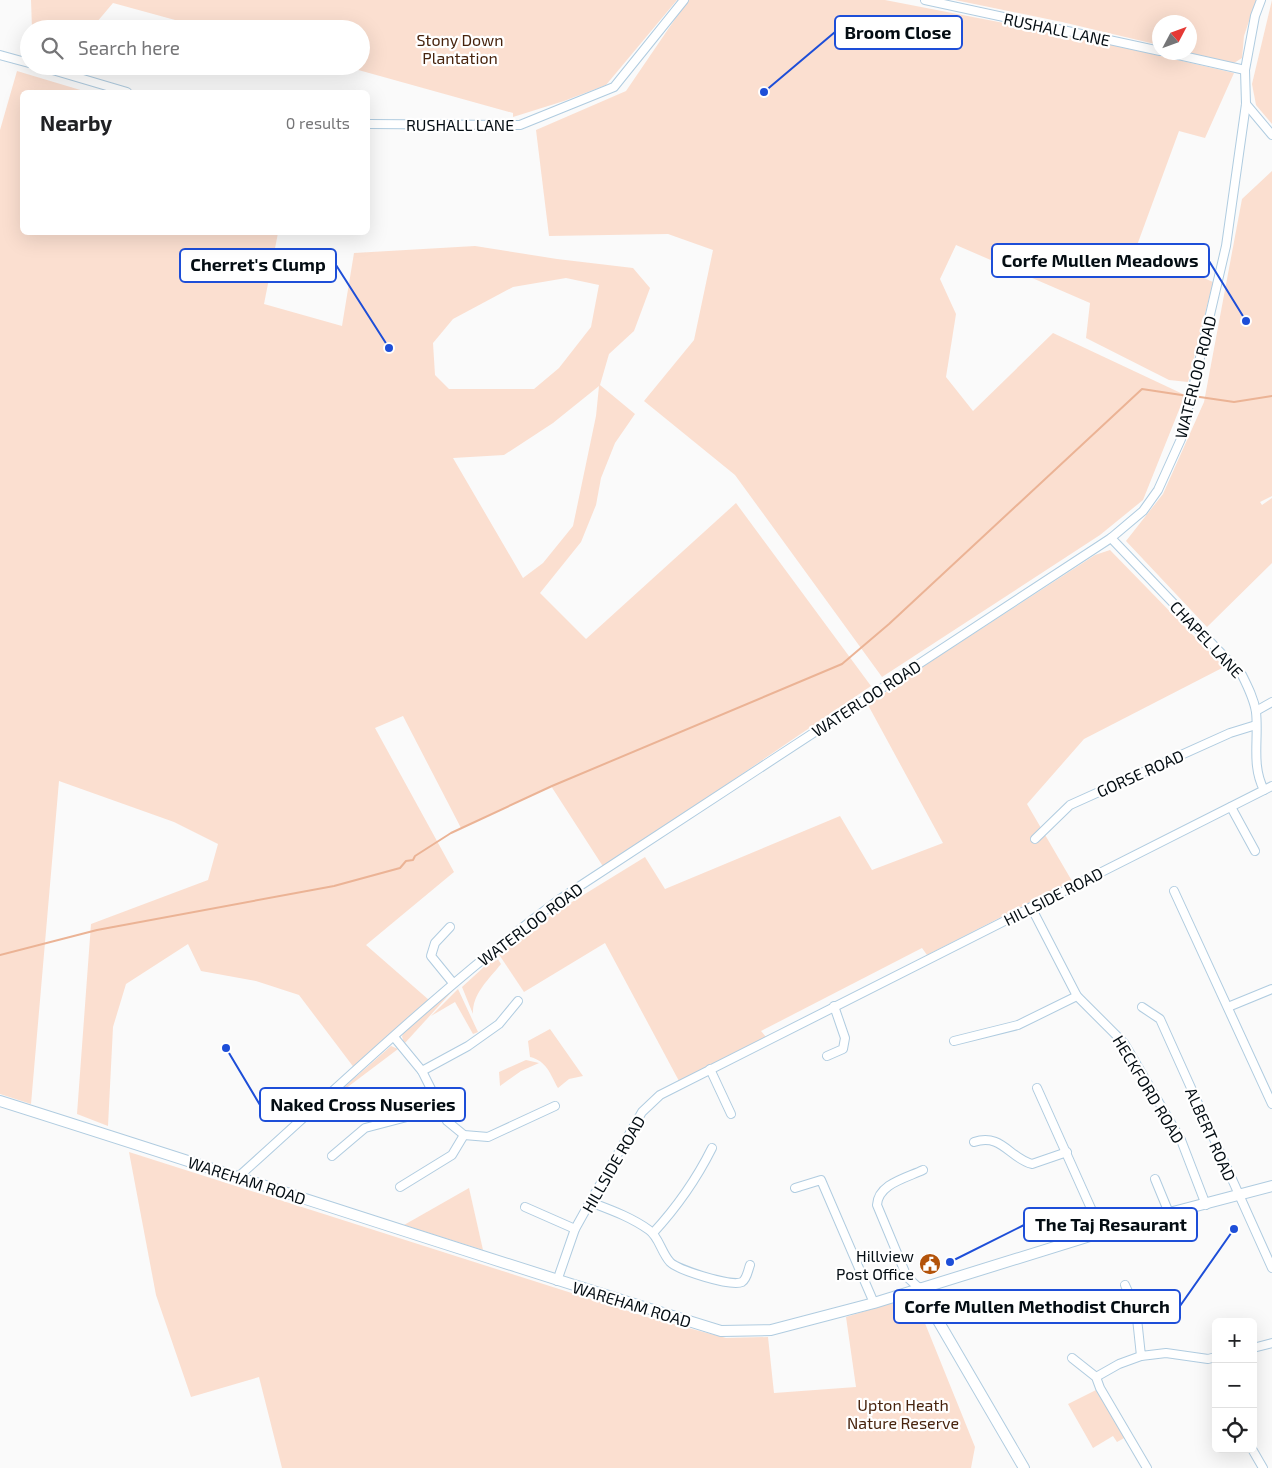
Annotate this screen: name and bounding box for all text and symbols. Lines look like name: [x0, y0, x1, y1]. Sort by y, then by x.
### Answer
street label: RUSHALL LANE: [1002, 8, 1112, 50]
north arrow: [1152, 15, 1197, 60]
callout: Broom Close: [835, 16, 962, 49]
search box: [20, 20, 370, 75]
text: Broom Close: [845, 21, 951, 43]
park label: Stony Down Plantation: [416, 30, 504, 67]
icon: search: [38, 34, 66, 62]
text: Search here: [78, 36, 180, 59]
text: Nearby: [40, 110, 112, 135]
text: 0 results: [286, 113, 350, 132]
street label: RUSHALL LANE: [406, 115, 514, 134]
callout: Corfe Mullen Meadows: [992, 244, 1209, 277]
callout: Cherret's Clump: [180, 249, 336, 282]
text: Corfe Mullen Meadows: [1002, 249, 1198, 271]
text: Cherret's Clump: [190, 253, 326, 275]
street label: WATERLOO ROAD: [1171, 314, 1219, 440]
street label: CHAPEL LANE: [1167, 597, 1247, 681]
street label: WATERLOO ROAD: [808, 656, 924, 740]
street label: GORSE ROAD: [1094, 745, 1186, 801]
street label: HILLSIDE ROAD: [1000, 863, 1106, 929]
street label: WATERLOO ROAD: [474, 879, 586, 969]
street label: HECKFORD ROAD: [1109, 1032, 1189, 1146]
street label: ALBERT ROAD: [1182, 1084, 1240, 1184]
callout: Naked Cross Nuseries: [260, 1088, 465, 1121]
text: Naked Cross Nuseries: [270, 1093, 456, 1115]
street label: HILLSIDE ROAD: [578, 1112, 648, 1216]
street label: WAREHAM ROAD: [186, 1152, 308, 1208]
callout: The Taj Resaurant: [1024, 1208, 1197, 1241]
text: The Taj Resaurant: [1035, 1213, 1188, 1235]
place label: Hillview Post Office: [836, 1246, 914, 1283]
public building icon: Hillview Post Office: [918, 1252, 942, 1276]
street label: WAREHAM ROAD: [570, 1277, 694, 1331]
callout: Corfe Mullen Methodist Church: [894, 1290, 1180, 1323]
text: Corfe Mullen Methodist Church: [904, 1295, 1170, 1317]
map controls: [1212, 1318, 1257, 1453]
button: +: [1212, 1318, 1257, 1363]
button: −: [1212, 1363, 1257, 1408]
park label: Upton Heath Nature Reserve: [847, 1395, 959, 1432]
button: locate: [1212, 1408, 1257, 1453]

